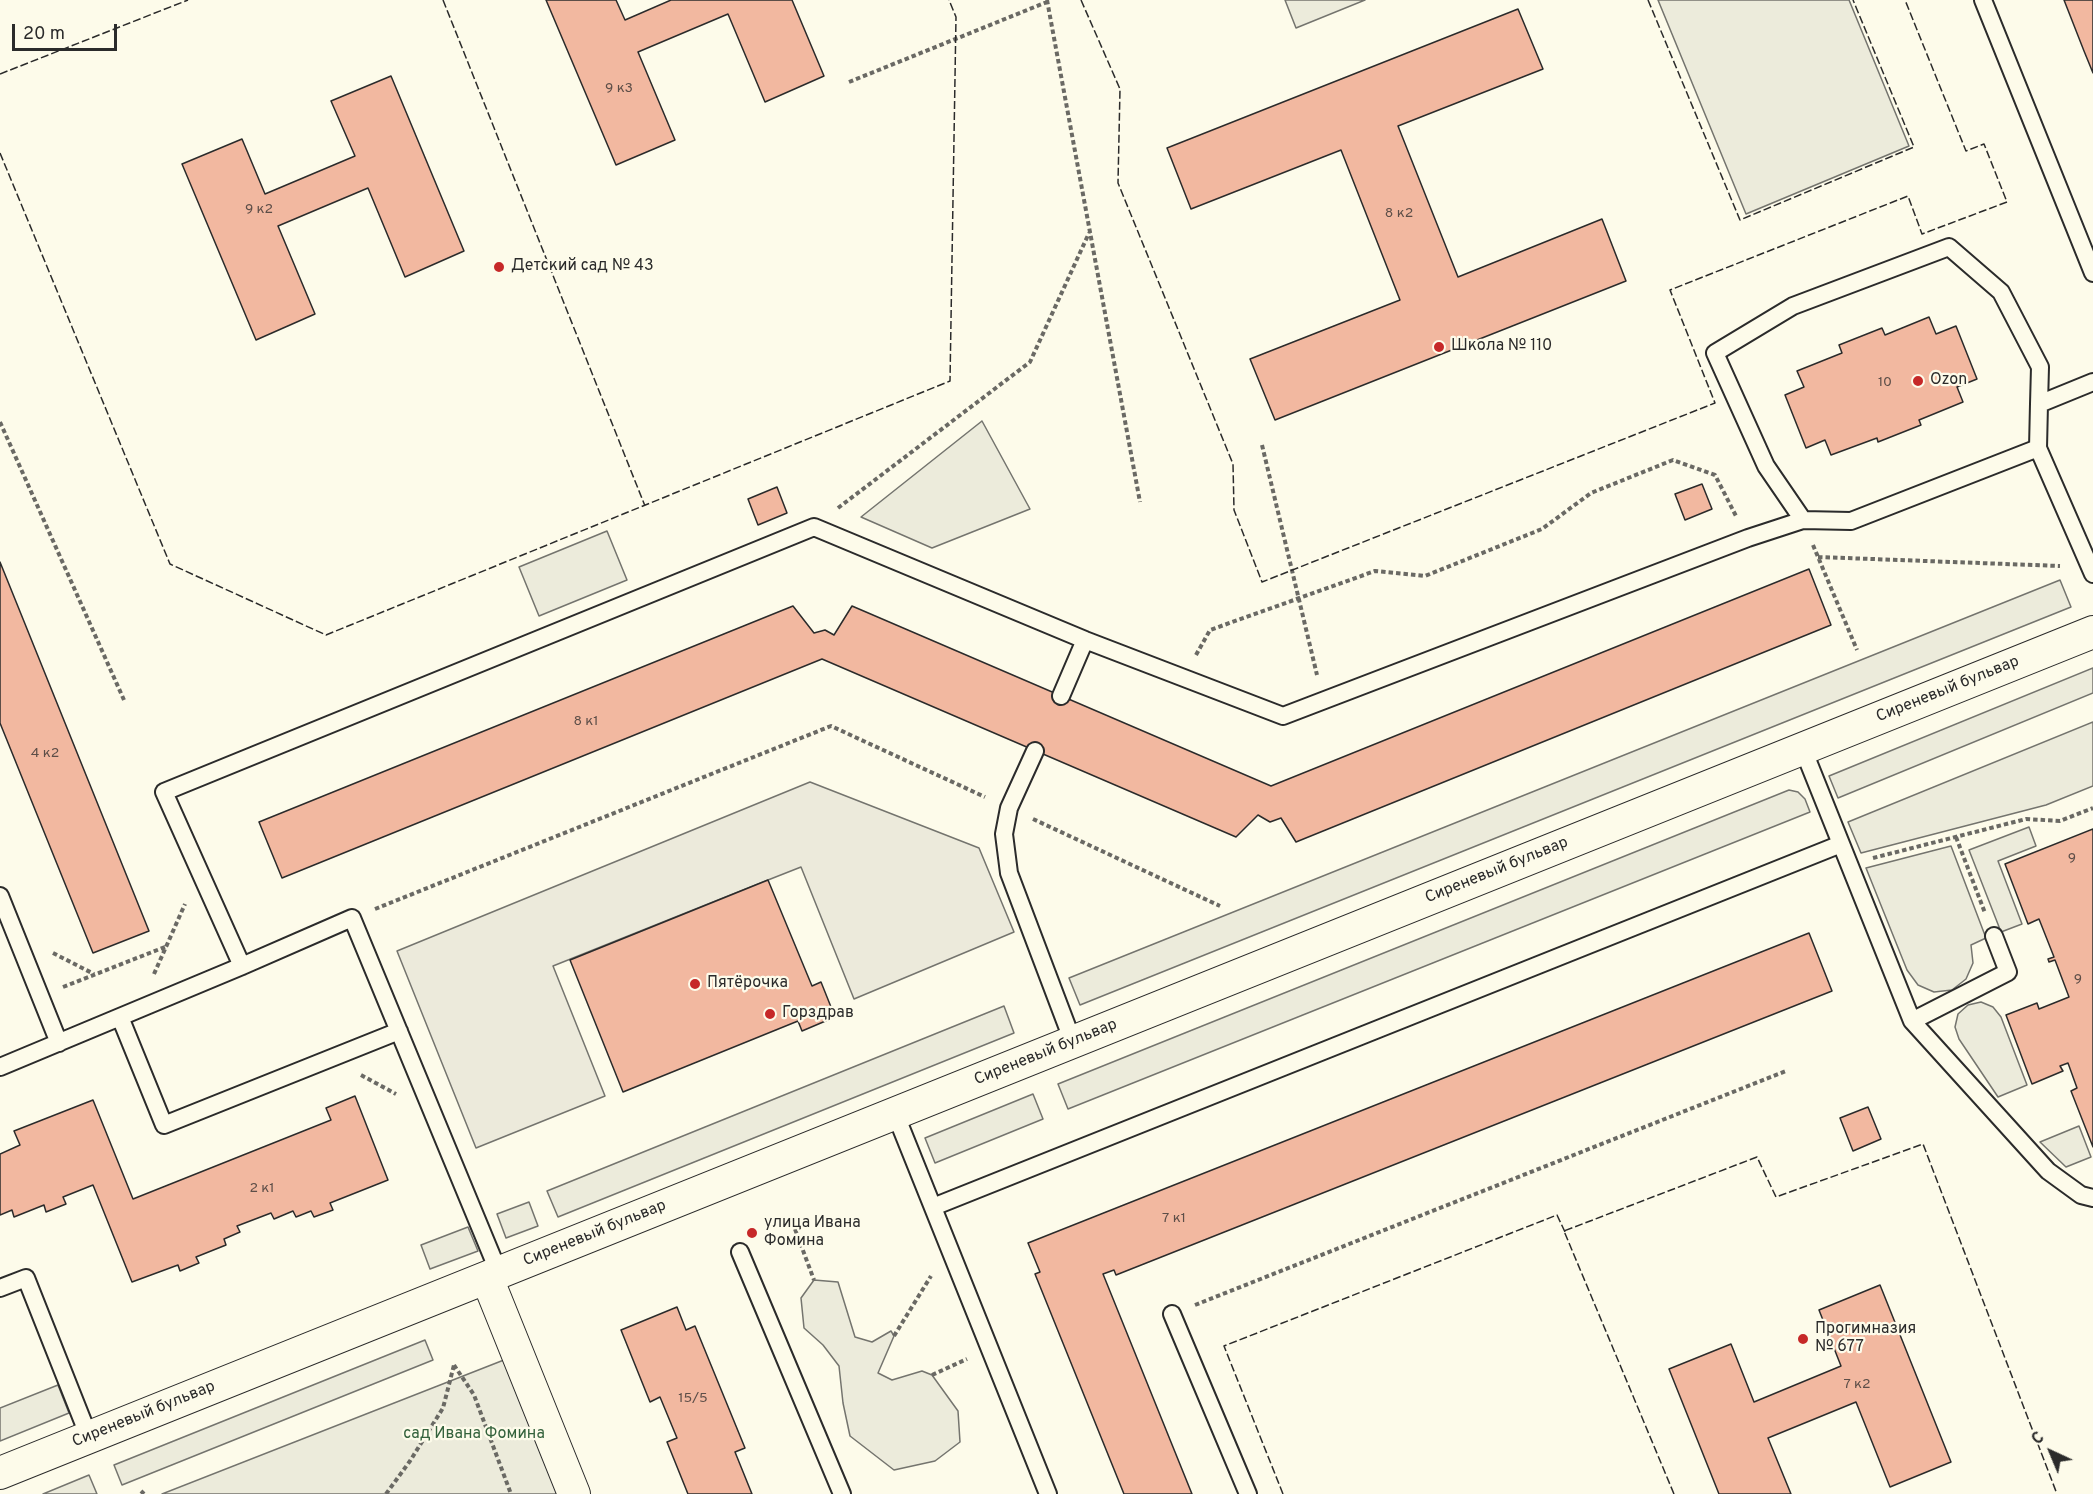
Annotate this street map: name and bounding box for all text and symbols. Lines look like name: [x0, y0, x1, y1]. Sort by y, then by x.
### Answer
scale bar: [15, 12, 120, 50]
text: 20 m: [23, 23, 65, 46]
house number: 9 к3: [605, 81, 633, 97]
house number: 9 к2: [245, 202, 273, 218]
house number: 8 к2: [1385, 206, 1413, 222]
place label: Детский сад № 43: [511, 257, 654, 277]
marker: Детский сад № 43: [492, 260, 506, 274]
place label: Школа № 110: [1451, 337, 1552, 357]
marker: Школа № 110: [1432, 340, 1446, 354]
place label: Ozon: [1930, 371, 1967, 391]
marker: Ozon: [1911, 374, 1925, 388]
house number: 10: [1878, 375, 1892, 391]
street label: Сиреневый бульвар: [1874, 653, 2022, 727]
house number: 8 к1: [573, 714, 599, 730]
house number: 4 к2: [31, 746, 59, 762]
street label: Сиреневый бульвар: [1423, 834, 1571, 908]
house number: 9: [2068, 851, 2076, 867]
house number: 9: [2074, 972, 2082, 988]
place label: Пятёрочка: [707, 974, 788, 994]
marker: Пятёрочка: [688, 977, 702, 991]
place label: Горздрав: [782, 1004, 854, 1024]
marker: Горздрав: [763, 1007, 777, 1021]
street label: Сиреневый бульвар: [972, 1016, 1120, 1090]
house number: 2 к1: [249, 1181, 275, 1197]
street label: Сиреневый бульвар: [521, 1197, 669, 1271]
house number: 7 к1: [1162, 1211, 1186, 1227]
place label: улица Ивана Фомина: [764, 1214, 861, 1252]
marker: улица Ивана Фомина: [745, 1226, 759, 1240]
place label: Прогимназия № 677: [1815, 1320, 1916, 1358]
marker: Прогимназия № 677: [1796, 1332, 1810, 1346]
house number: 7 к2: [1843, 1377, 1871, 1393]
street label: Сиреневый бульвар: [70, 1378, 218, 1452]
house number: 15/5: [678, 1391, 708, 1407]
north arrow: [2021, 1422, 2081, 1482]
park label: сад Ивана Фомина: [403, 1425, 545, 1445]
text: С: [2028, 1428, 2049, 1450]

